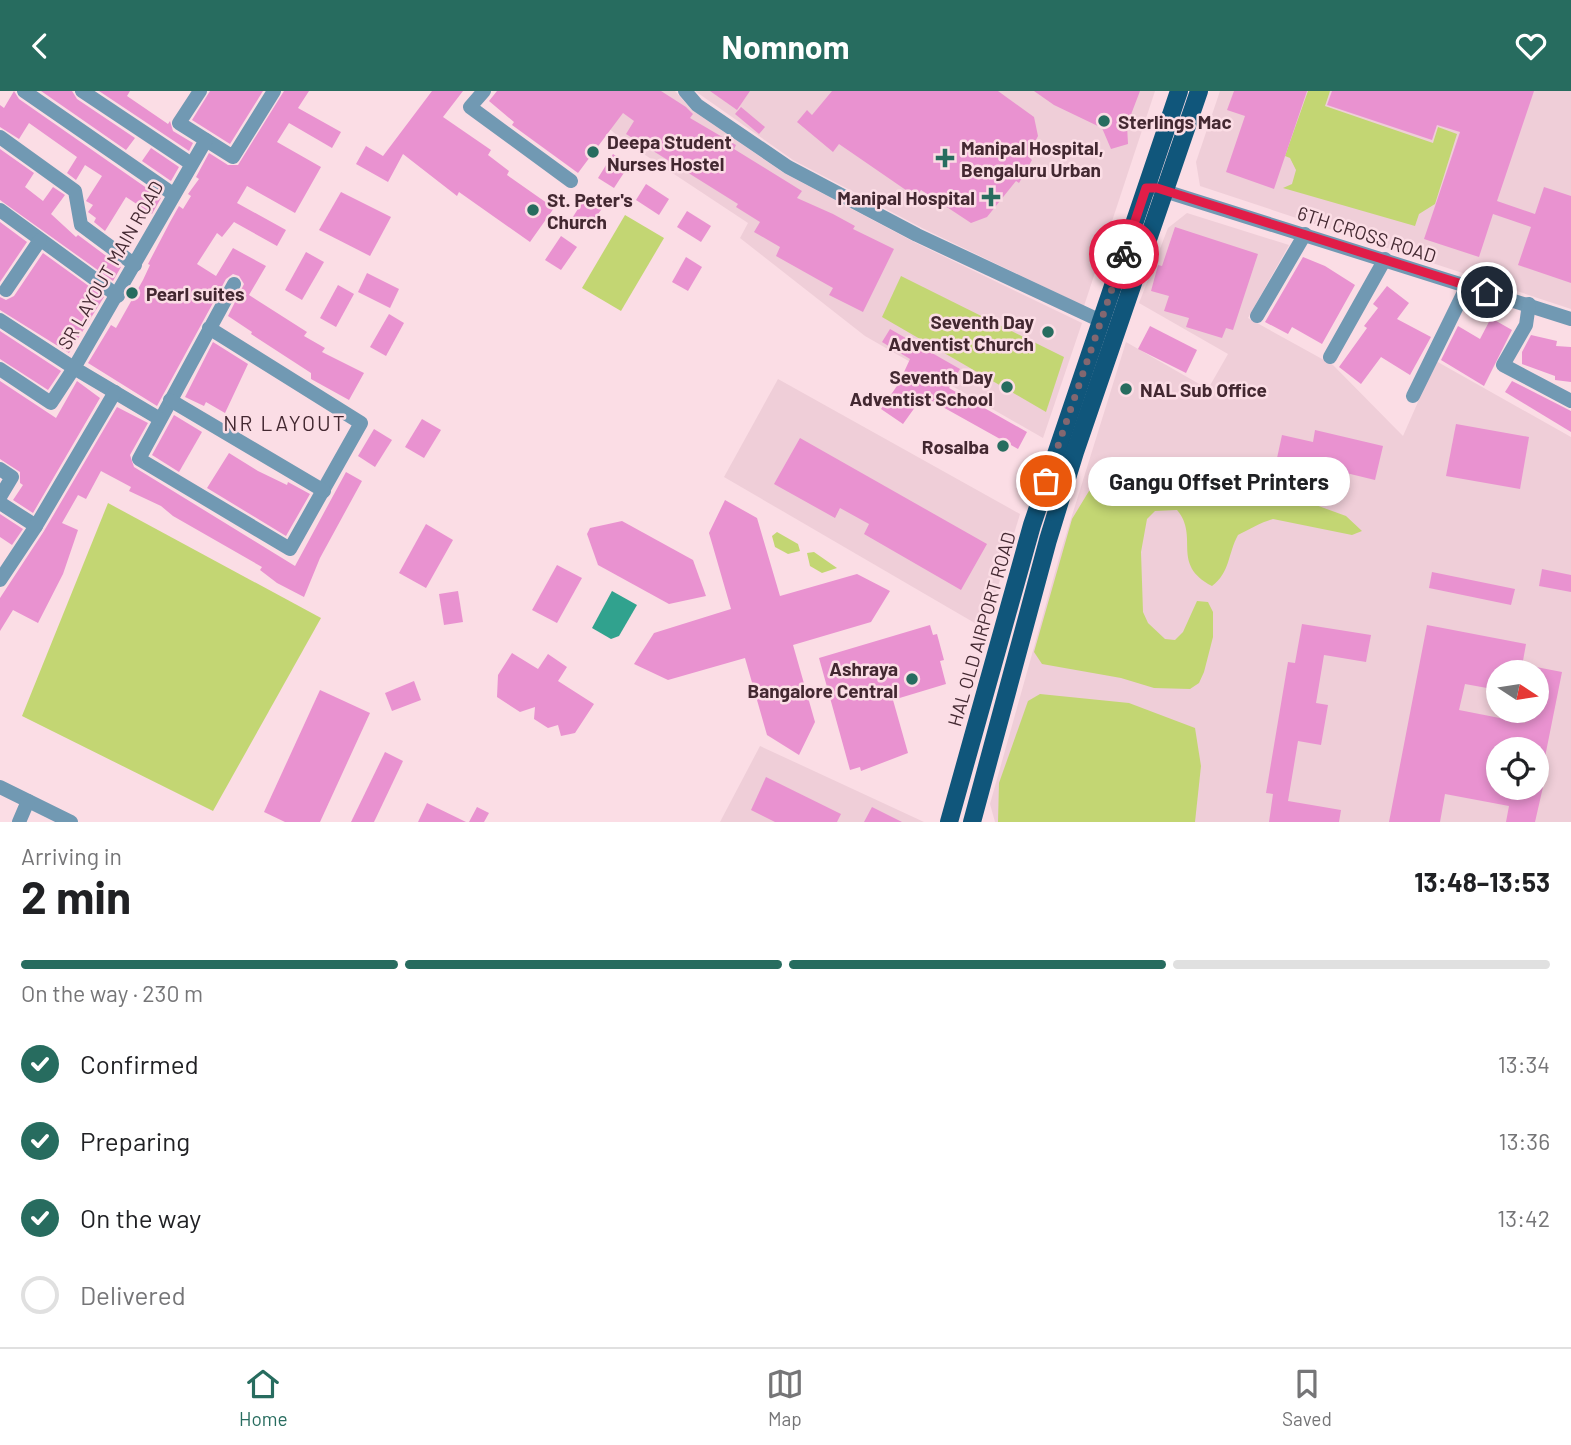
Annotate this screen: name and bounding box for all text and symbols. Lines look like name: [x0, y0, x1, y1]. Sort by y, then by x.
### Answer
icon: back: [21, 27, 59, 65]
text: Nomnom: [722, 27, 849, 65]
icon: heart: [1512, 27, 1550, 65]
place label: Sterlings Mac: [1118, 110, 1232, 133]
marker: Sterlings Mac: [1096, 113, 1112, 129]
place label: Deepa Student Nurses Hostel: [607, 130, 732, 175]
place label: Manipal Hospital, Bengaluru Urban: [961, 136, 1104, 181]
marker: Deepa Student Nurses Hostel: [585, 144, 601, 160]
marker: Manipal Hospital, Bengaluru Urban: [935, 148, 955, 168]
street label: SR LAYOUT MAIN ROAD: [52, 177, 168, 353]
place label: Manipal Hospital: [837, 186, 975, 209]
marker: Manipal Hospital: [981, 187, 1001, 207]
place label: St. Peter's Church: [547, 188, 633, 233]
street label: 6TH CROSS ROAD: [1295, 201, 1439, 267]
marker: St. Peter's Church: [525, 202, 541, 218]
courier: [1089, 219, 1159, 289]
icon: bike: [1105, 235, 1143, 273]
pin: [1457, 262, 1517, 322]
icon: home: [1468, 273, 1506, 311]
place label: Pearl suites: [146, 282, 244, 305]
marker: Pearl suites: [124, 285, 140, 301]
place label: Seventh Day Adventist Church: [888, 310, 1034, 355]
marker: Seventh Day Adventist Church: [1040, 324, 1056, 340]
place label: Seventh Day Adventist School: [850, 365, 993, 410]
place label: NAL Sub Office: [1140, 378, 1267, 401]
marker: Seventh Day Adventist School: [999, 379, 1015, 395]
marker: NAL Sub Office: [1118, 381, 1134, 397]
district label: NR LAYOUT: [223, 410, 347, 435]
place label: Rosalba: [922, 435, 989, 458]
marker: Rosalba: [995, 438, 1011, 454]
pin: [1016, 451, 1076, 511]
callout: Gangu Offset Printers: [1088, 457, 1350, 505]
icon: bag: [1027, 462, 1065, 500]
text: Gangu Offset Printers: [1109, 467, 1329, 495]
street label: HAL OLD AIRPORT ROAD: [942, 529, 1020, 729]
place label: Ashraya Bangalore Central: [747, 657, 898, 702]
north arrow: [1486, 660, 1549, 723]
map controls: [1486, 660, 1549, 800]
marker: Ashraya Bangalore Central: [904, 671, 920, 687]
button: locate: [1486, 737, 1549, 800]
text: Arriving in: [21, 842, 122, 870]
text: 13:48–13:53: [1414, 866, 1550, 897]
text: 2 min: [21, 868, 131, 923]
text: On the way · 230 m: [21, 979, 203, 1007]
icon: check: [21, 1045, 59, 1083]
text: Confirmed: [80, 1048, 199, 1079]
text: 13:34: [1498, 1050, 1550, 1078]
icon: check: [21, 1122, 59, 1160]
text: Preparing: [80, 1125, 190, 1156]
text: 13:36: [1499, 1127, 1550, 1155]
icon: check: [21, 1199, 59, 1237]
text: On the way: [80, 1202, 201, 1233]
text: 13:42: [1497, 1204, 1550, 1232]
text: Delivered: [80, 1279, 186, 1310]
tab: Home: [239, 1365, 288, 1430]
tab: Map: [766, 1365, 804, 1430]
tab: Saved: [1282, 1365, 1332, 1430]

